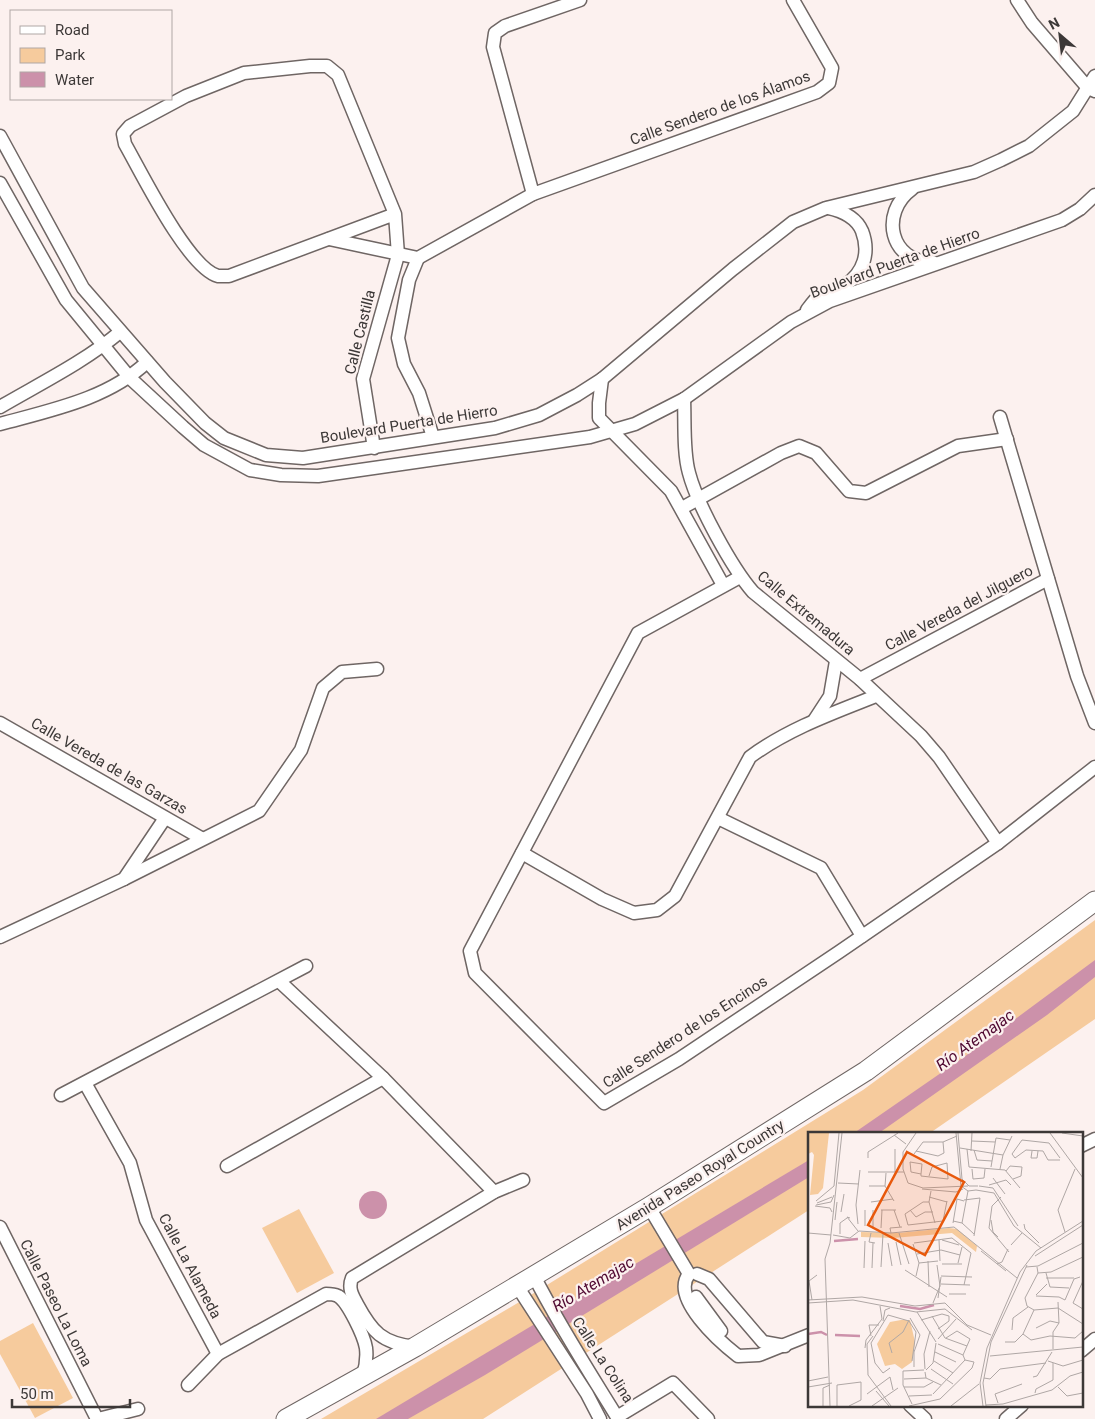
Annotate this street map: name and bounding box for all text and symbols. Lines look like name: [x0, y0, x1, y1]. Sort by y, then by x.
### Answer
legend: [10, 10, 172, 100]
north arrow: [1035, 10, 1085, 60]
text: N: [1046, 14, 1062, 33]
text: Road: [55, 21, 89, 39]
text: Park: [55, 46, 86, 64]
street label: Calle Sendero de los Álamos: [627, 67, 813, 149]
text: Water: [55, 71, 94, 89]
street label: Boulevard Puerta de Hierro: [808, 224, 982, 302]
street label: Calle Castilla: [341, 288, 379, 376]
street label: Boulevard Puerta de Hierro: [319, 401, 499, 447]
street label: Calle Vereda del Jilguero: [882, 561, 1036, 655]
street label: Calle Extremadura: [754, 567, 858, 659]
street label: Calle Vereda de las Garzas: [28, 714, 190, 818]
street label: Calle Sendero de los Encinos: [599, 972, 771, 1092]
water label: Río Atemajac: [932, 1005, 1018, 1075]
street label: Avenida Paseo Royal Country: [613, 1116, 787, 1234]
inset map: [808, 1132, 1082, 1406]
street label: Calle La Alameda: [155, 1210, 225, 1322]
street label: Calle Paseo La Loma: [16, 1236, 96, 1370]
water label: Río Atemajac: [549, 1252, 637, 1316]
street label: Calle La Colina: [569, 1314, 637, 1406]
scale bar: [12, 1376, 130, 1408]
text: 50 m: [20, 1385, 54, 1403]

